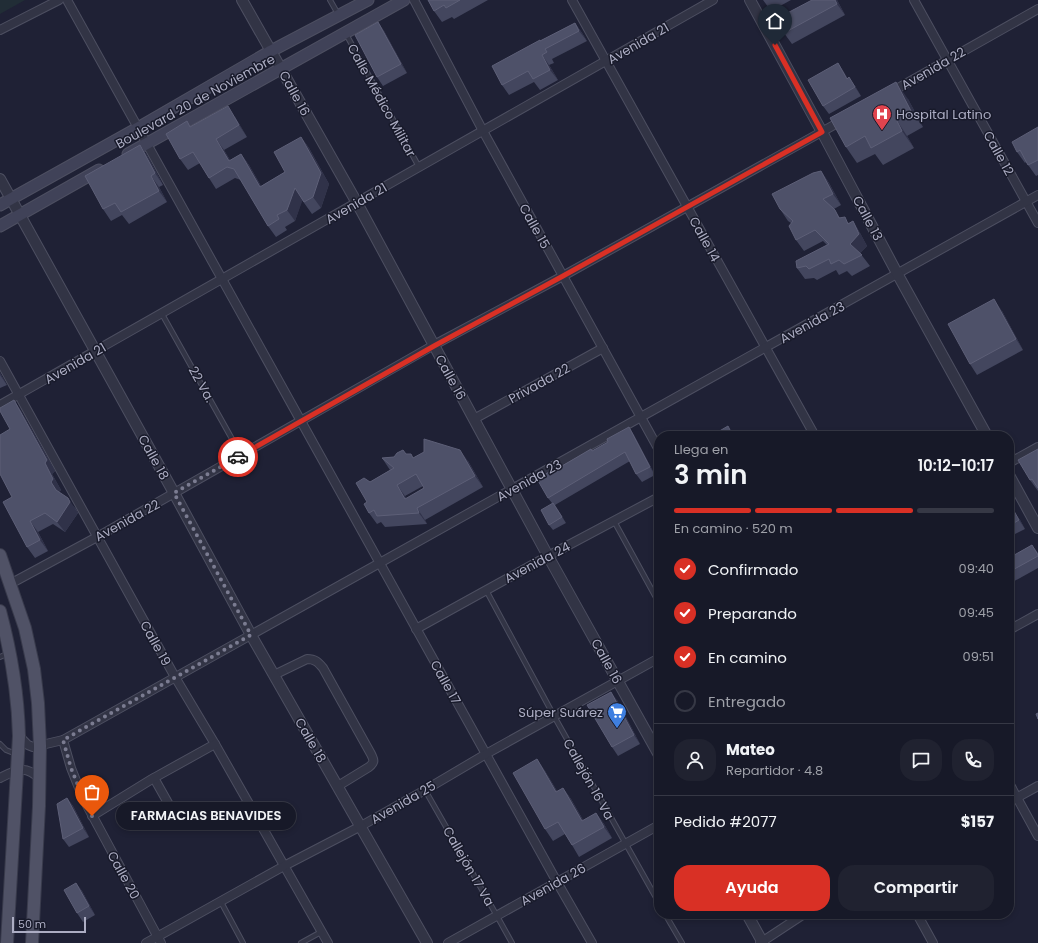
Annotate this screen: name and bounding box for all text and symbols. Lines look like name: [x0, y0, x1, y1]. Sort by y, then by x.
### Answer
pin: [758, 4, 792, 45]
icon: home: [764, 10, 786, 32]
street label: Avenida 21: [604, 18, 673, 69]
street label: Calle Médico Militar: [343, 40, 421, 160]
street label: Avenida 22: [897, 42, 969, 95]
street label: Boulevard 20 de Noviembre: [112, 50, 278, 153]
street label: Calle 16: [274, 67, 315, 119]
hospital icon: Hospital Latino: [871, 103, 893, 131]
place label: Hospital Latino: [896, 105, 991, 124]
street label: Calle 12: [979, 127, 1019, 179]
street label: Avenida 21: [322, 178, 391, 229]
street label: Calle 13: [848, 192, 887, 244]
street label: Calle 15: [514, 200, 555, 252]
street label: Calle 14: [684, 213, 725, 265]
street label: Avenida 23: [776, 297, 848, 348]
street label: Avenida 21: [41, 338, 110, 389]
street label: Calle 16: [430, 351, 471, 403]
street label: Privada 22: [505, 359, 573, 408]
street label: 22 Va.: [184, 363, 219, 406]
street label: Calle 18: [133, 431, 174, 483]
courier: [218, 437, 258, 477]
text: Llega en: [674, 440, 728, 459]
icon: car: [227, 446, 249, 468]
street label: Avenida 23: [493, 455, 565, 506]
text: 10:12–10:17: [918, 455, 994, 476]
text: 3 min: [674, 457, 747, 493]
street label: Avenida 22: [91, 495, 163, 546]
text: En camino · 520 m: [674, 519, 793, 538]
street label: Avenida 24: [501, 537, 574, 588]
icon: check: [674, 558, 696, 580]
text: Confirmado: [708, 559, 798, 580]
text: 09:40: [959, 559, 994, 578]
icon: check: [674, 602, 696, 624]
text: Preparando: [708, 603, 797, 624]
text: 09:45: [959, 603, 994, 622]
street label: Calle 19: [135, 617, 176, 669]
street label: Calle 16: [586, 635, 627, 687]
icon: check: [674, 646, 696, 668]
text: En camino: [708, 647, 787, 668]
text: 09:51: [963, 647, 994, 666]
street label: Calle 17: [426, 657, 466, 708]
text: Entregado: [708, 691, 786, 712]
supermarket icon: Súper Suárez: [606, 701, 628, 729]
place label: Súper Suárez: [518, 703, 603, 722]
street label: Calle 18: [290, 714, 331, 766]
street label: Callejón 16 Va: [558, 735, 619, 823]
button: person: [674, 739, 716, 781]
text: Mateo: [726, 739, 775, 760]
button: chat: [900, 739, 942, 781]
button: phone: [952, 739, 994, 781]
text: Repartidor · 4.8: [726, 761, 823, 780]
pin: [75, 775, 109, 816]
street label: Avenida 25: [367, 776, 439, 829]
icon: bag: [81, 781, 103, 803]
callout: FARMACIAS BENAVIDES: [116, 802, 296, 830]
text: FARMACIAS BENAVIDES: [131, 806, 281, 825]
text: Pedido #2077: [674, 811, 777, 832]
text: $157: [961, 811, 994, 832]
street label: Callejón 17 Va: [438, 823, 499, 910]
street label: Calle 20: [103, 848, 145, 903]
street label: Avenida 26: [517, 859, 590, 910]
button: Ayuda: [674, 865, 830, 911]
button: Compartir: [838, 865, 994, 911]
scale bar: [12, 915, 86, 934]
text: 50 m: [18, 916, 46, 932]

